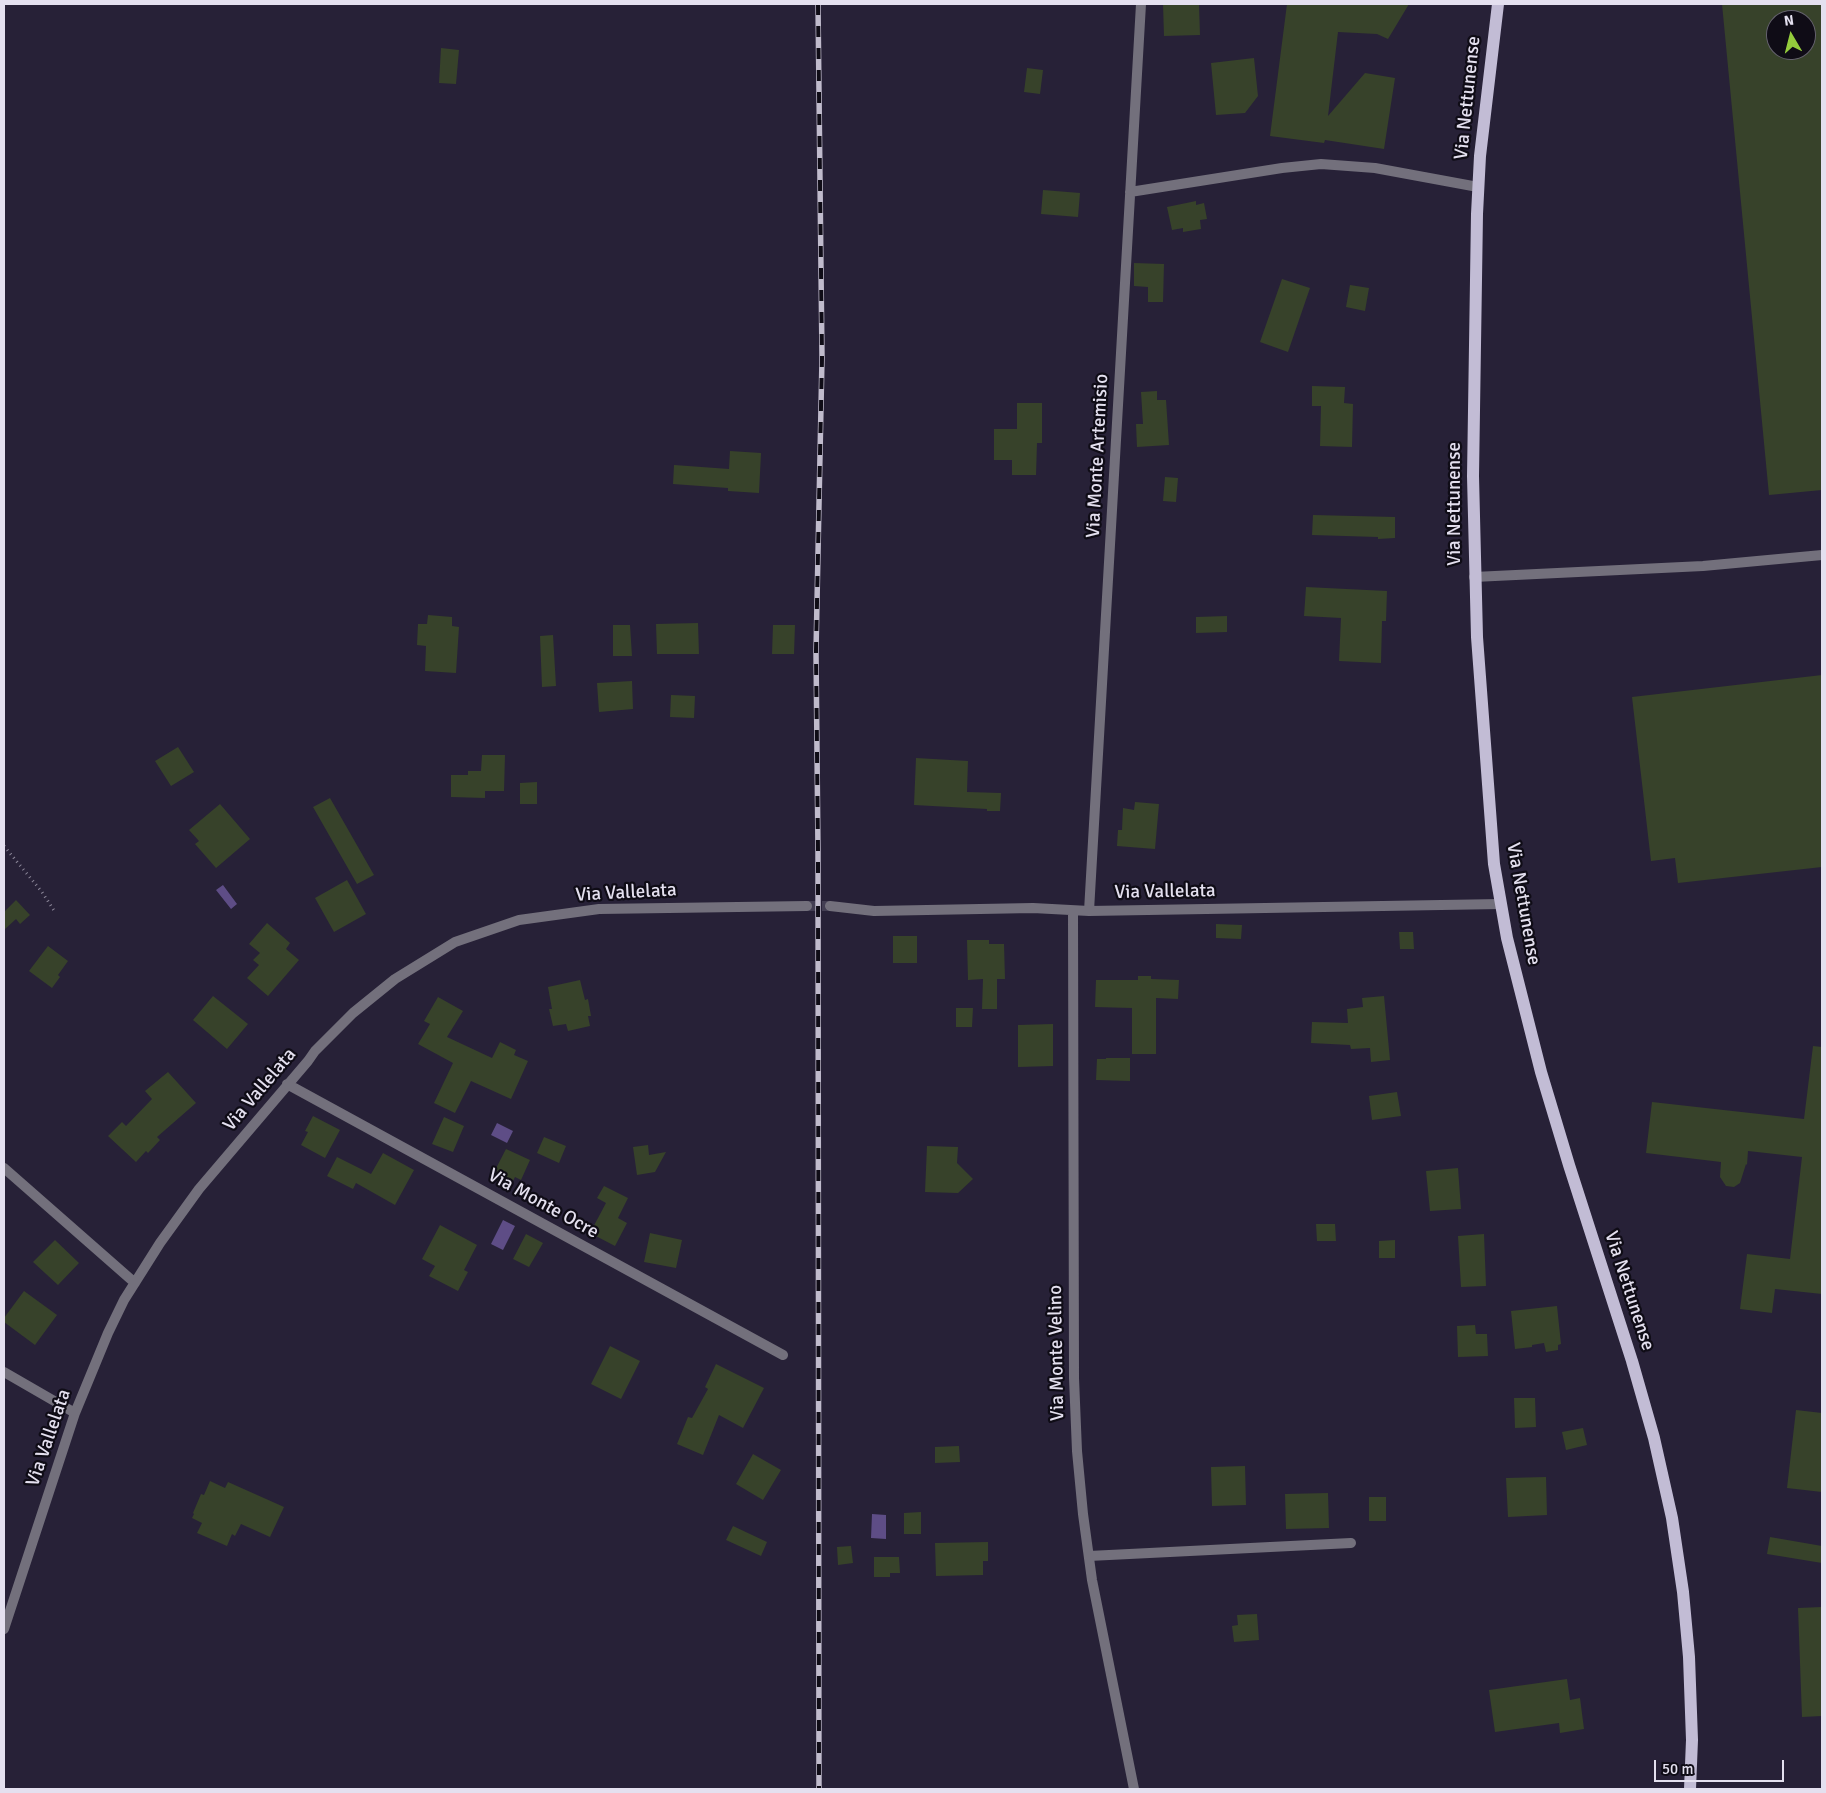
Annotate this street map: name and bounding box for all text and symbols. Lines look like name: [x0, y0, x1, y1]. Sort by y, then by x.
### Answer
north arrow: [1766, 10, 1816, 60]
text: N: [1783, 12, 1795, 30]
street label: Via Nettunense: [1450, 35, 1486, 161]
street label: Via Monte Artemisio: [1082, 373, 1114, 539]
street label: Via Nettunense: [1444, 442, 1466, 566]
street label: Via Nettunense: [1501, 841, 1545, 967]
street label: Via Vallelata: [575, 879, 677, 907]
street label: Via Vallelata: [1114, 880, 1216, 904]
street label: Via Vallelata: [219, 1044, 301, 1136]
street label: Via Monte Ocre: [484, 1164, 602, 1244]
street label: Via Nettunense: [1599, 1228, 1659, 1354]
street label: Via Monte Velino: [1044, 1285, 1070, 1421]
street label: Via Vallelata: [22, 1386, 76, 1490]
scale bar: [1656, 1750, 1786, 1782]
text: 50 m: [1662, 1760, 1693, 1778]

